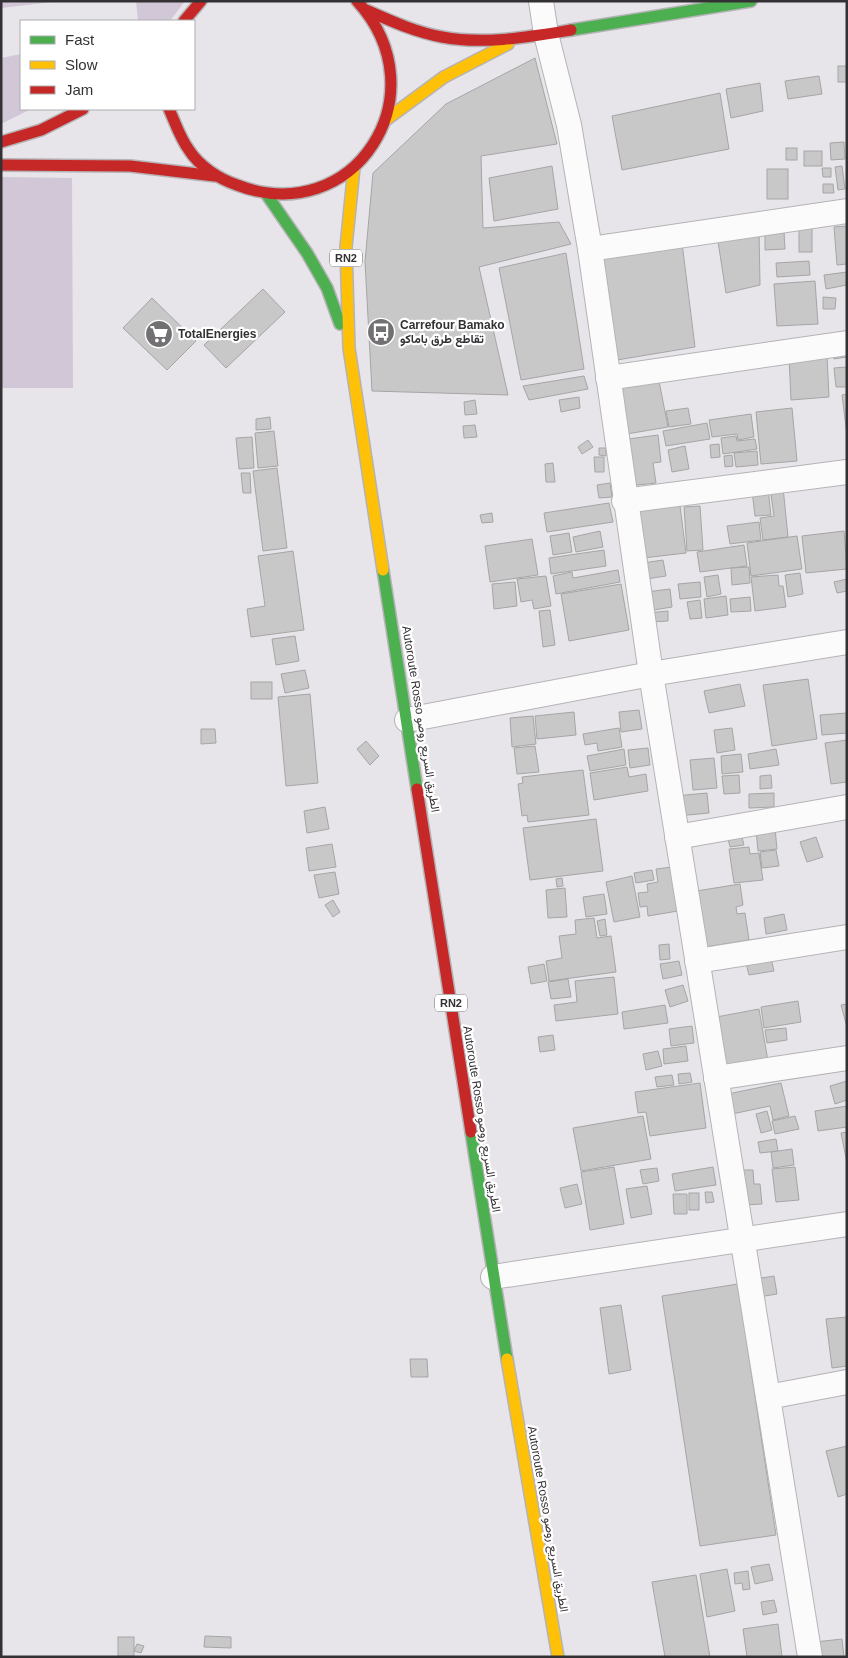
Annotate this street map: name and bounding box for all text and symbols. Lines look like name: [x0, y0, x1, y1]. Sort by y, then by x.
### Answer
legend: [20, 20, 195, 110]
text: Fast: [65, 31, 95, 48]
text: Slow: [65, 56, 98, 73]
text: Jam: [65, 81, 93, 98]
road number: RN2: [330, 250, 362, 266]
bus stop icon: Carrefour Bamako تقاطع طرق باماكو: [366, 317, 396, 347]
place label: Carrefour Bamako تقاطع طرق باماكو: [400, 318, 505, 347]
supermarket icon: TotalEnergies: [144, 319, 174, 349]
place label: TotalEnergies: [178, 327, 257, 341]
street label: Autoroute Rosso الطريق السريع روصو: [397, 625, 443, 814]
road number: RN2: [435, 994, 467, 1011]
street label: Autoroute Rosso الطريق السريع روصو: [458, 1025, 504, 1214]
street label: Autoroute Rosso الطريق السريع روصو: [523, 1425, 571, 1613]

